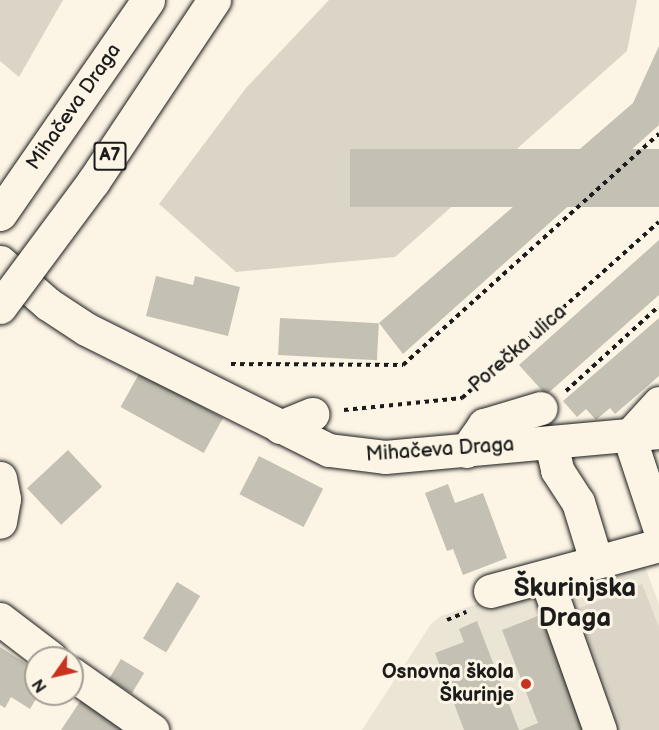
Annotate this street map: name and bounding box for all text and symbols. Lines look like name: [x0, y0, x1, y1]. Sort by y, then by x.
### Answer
street label: Mihačeva Draga: [22, 39, 126, 175]
road number: A7: [94, 141, 126, 171]
street label: Porečka ulica: [464, 300, 572, 398]
street label: Mihačeva Draga: [365, 433, 515, 467]
district label: Škurinjska Draga: [514, 573, 636, 634]
north arrow: [24, 646, 84, 706]
place label: Osnovna škola Škurinje: [382, 660, 514, 707]
text: N: [29, 675, 52, 696]
marker: Osnovna škola Škurinje: [519, 677, 533, 691]

